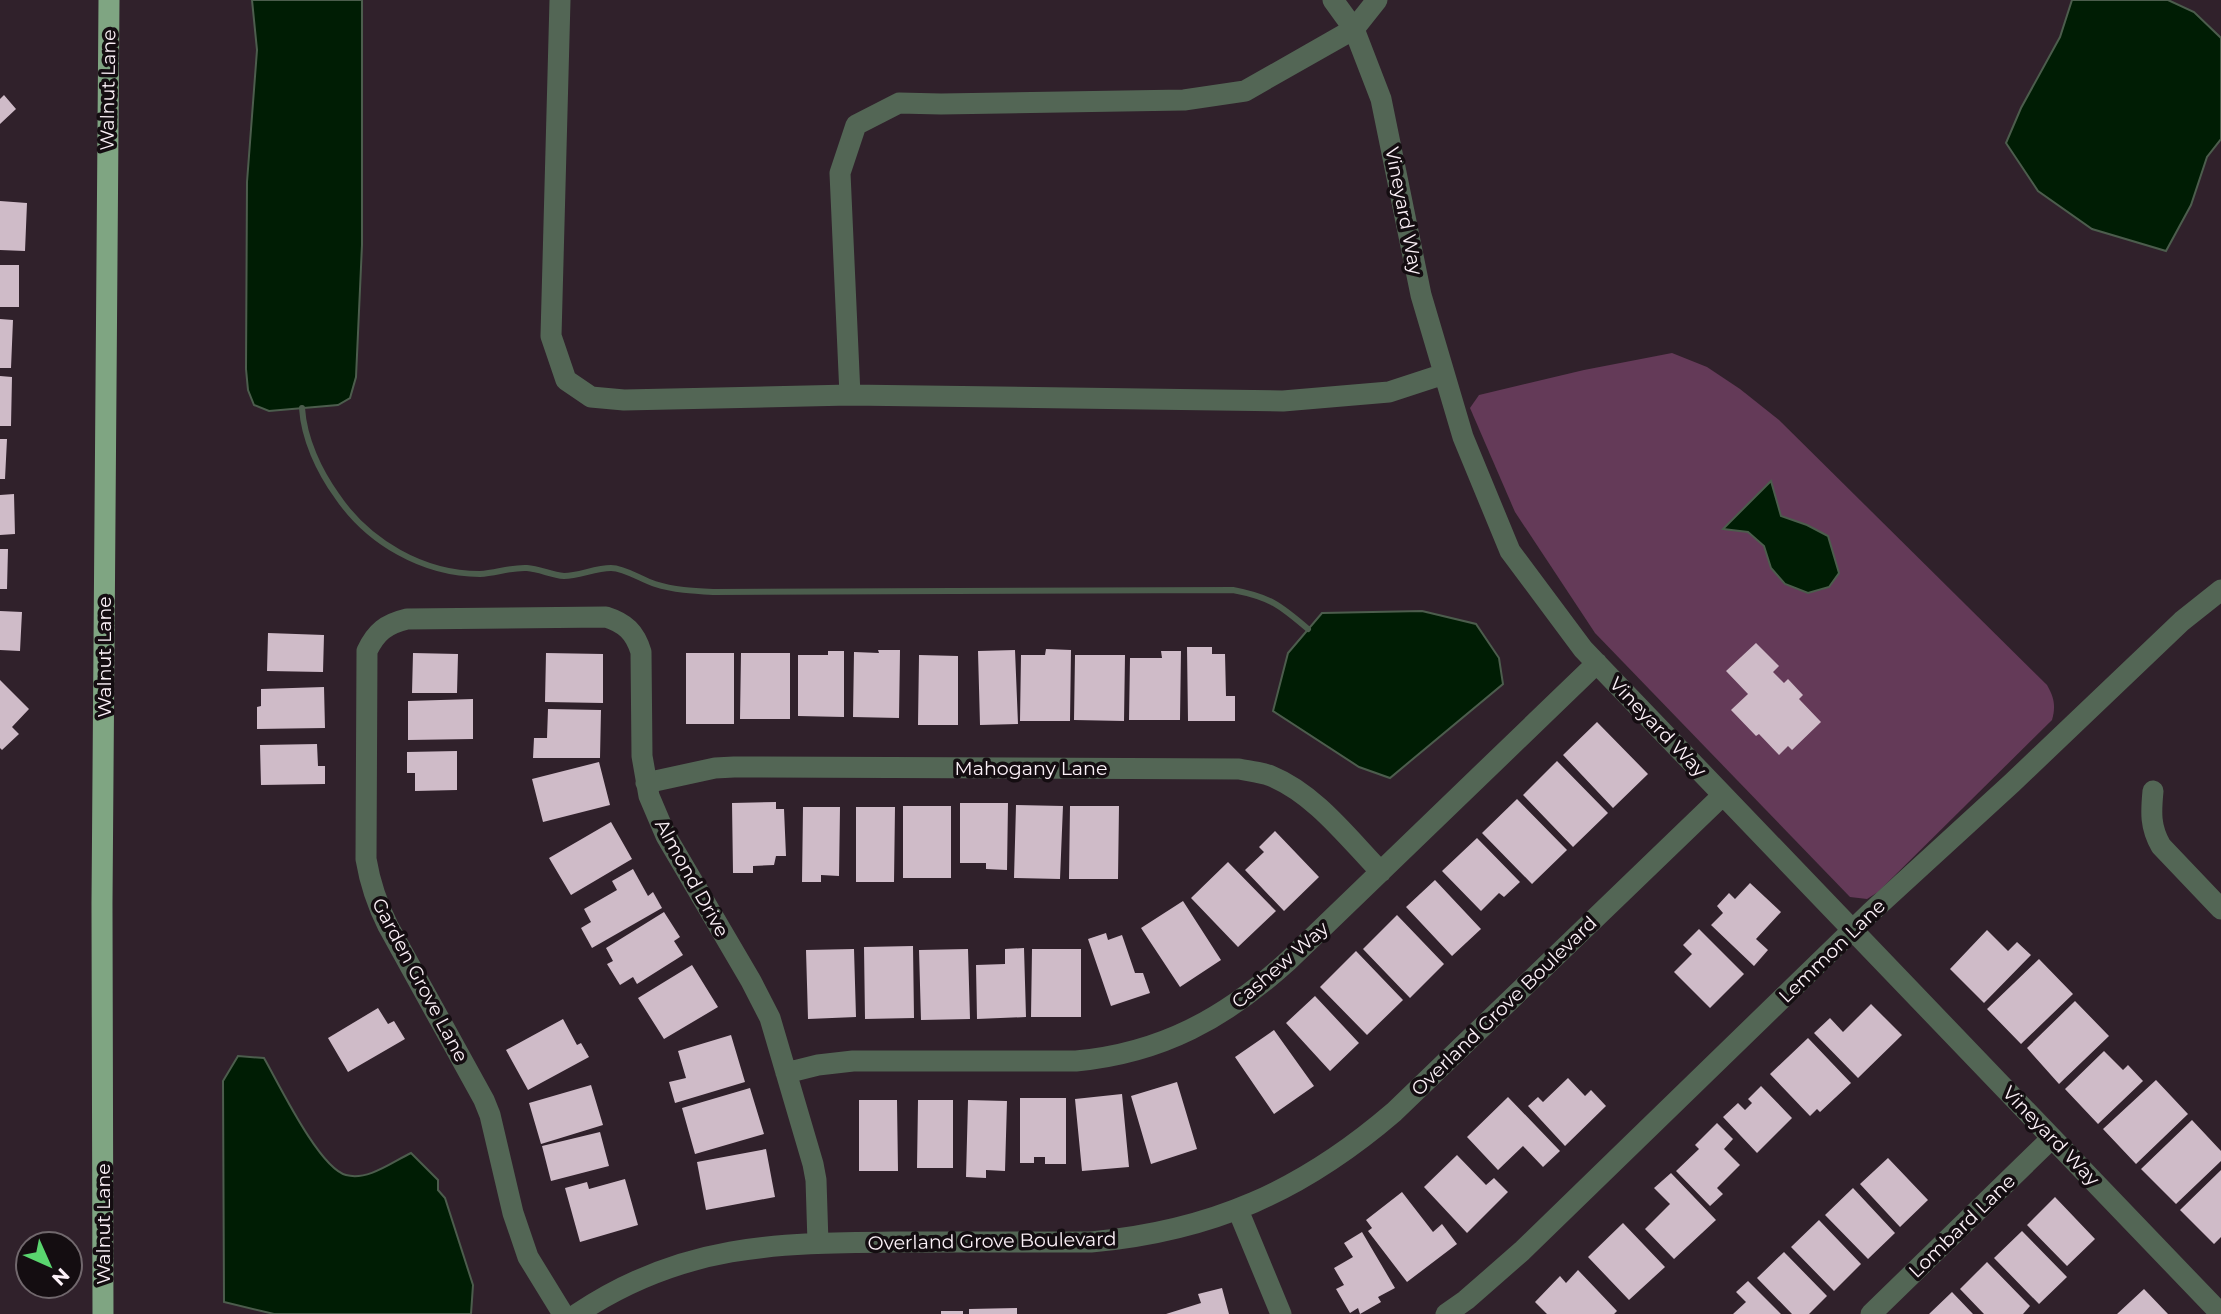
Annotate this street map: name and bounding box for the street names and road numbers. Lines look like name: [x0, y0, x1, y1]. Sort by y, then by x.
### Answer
street label: Walnut Lane: [95, 29, 121, 151]
street label: Vineyard Way: [1380, 145, 1428, 278]
street label: Walnut Lane: [93, 596, 116, 718]
street label: Vineyard Way: [1605, 672, 1712, 782]
street label: Mahogany Lane: [955, 757, 1107, 780]
street label: Almond Drive: [650, 815, 734, 941]
street label: Garden Grove Lane: [367, 894, 473, 1066]
street label: Lemmon Lane: [1774, 894, 1890, 1008]
street label: Overland Grove Boulevard: [1406, 911, 1602, 1101]
street label: Cashew Way: [1227, 916, 1334, 1013]
street label: Vineyard Way: [1998, 1081, 2105, 1191]
street label: Walnut Lane: [92, 1163, 115, 1285]
street label: Lombard Lane: [1904, 1169, 2020, 1283]
street label: Overland Grove Boulevard: [867, 1227, 1117, 1255]

